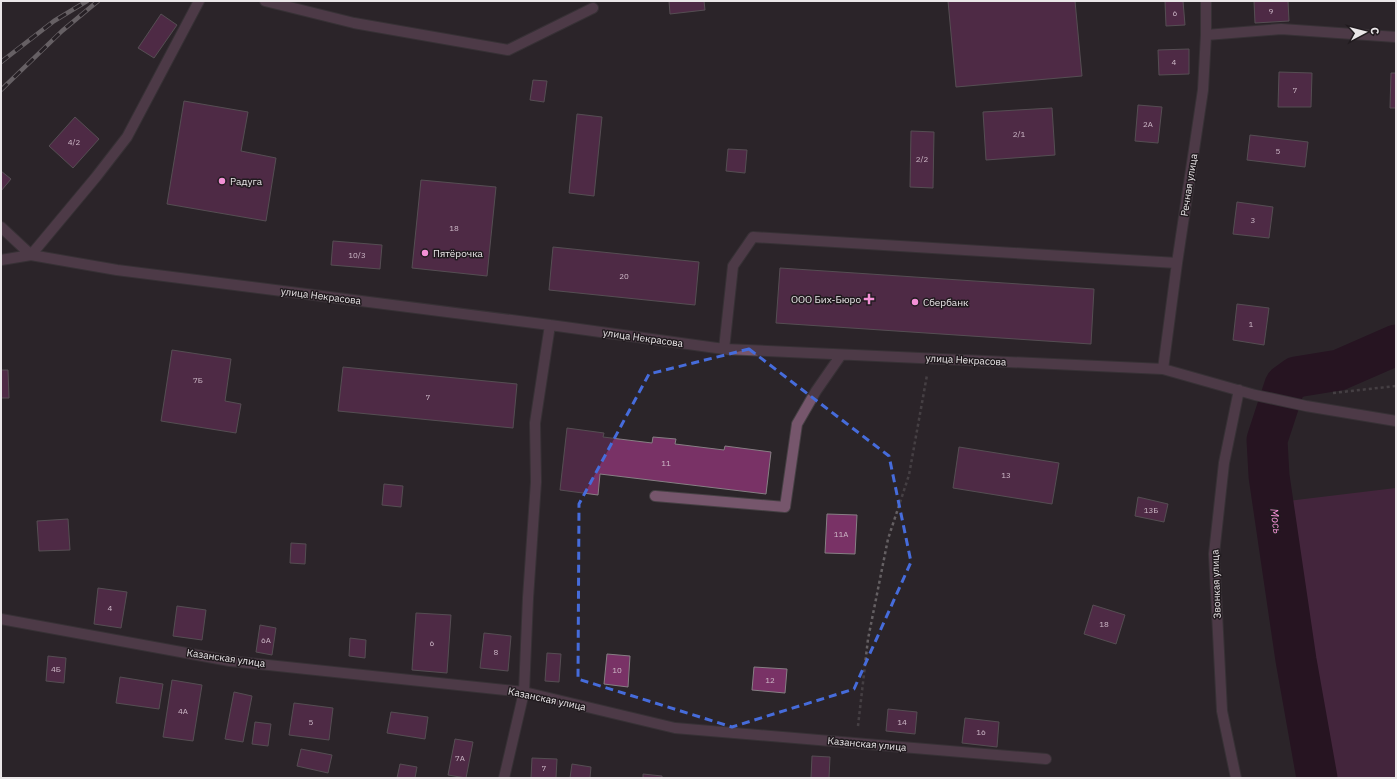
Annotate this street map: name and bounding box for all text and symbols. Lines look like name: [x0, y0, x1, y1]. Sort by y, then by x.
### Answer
house number: 9: [1269, 6, 1274, 16]
house number: 6: [1173, 8, 1178, 18]
north arrow: [1345, 12, 1385, 52]
text: С: [1368, 26, 1382, 35]
house number: 4: [1172, 57, 1177, 67]
house number: 7: [1293, 85, 1298, 95]
house number: 2А: [1143, 119, 1153, 129]
house number: 2/1: [1013, 129, 1026, 139]
house number: 4/2: [68, 137, 81, 147]
house number: 5: [1276, 146, 1281, 156]
street label: Речная улица: [1178, 152, 1200, 217]
house number: 2/2: [916, 154, 929, 164]
place label: Радуга: [230, 175, 263, 188]
marker: Радуга: [217, 176, 227, 186]
house number: 3: [1251, 215, 1256, 225]
house number: 18: [449, 223, 459, 233]
place label: Пятёрочка: [433, 247, 484, 260]
marker: Пятёрочка: [420, 248, 430, 258]
house number: 10/3: [348, 250, 366, 260]
house number: 20: [619, 271, 629, 281]
street label: улица Некрасова: [280, 285, 362, 307]
place label: ООО Бих-Бюро: [791, 293, 861, 306]
marker: ООО Бих-Бюро: [864, 294, 874, 304]
place label: Сбербанк: [923, 296, 969, 309]
marker: Сбербанк: [910, 297, 920, 307]
house number: 1: [1249, 319, 1254, 329]
street label: улица Некрасова: [602, 326, 685, 350]
street label: улица Некрасова: [925, 351, 1007, 369]
house number: 7Б: [193, 375, 203, 385]
house number: 7: [426, 392, 431, 402]
house number: 11: [661, 458, 671, 468]
house number: 13: [1001, 470, 1011, 480]
house number: 13Б: [1144, 505, 1158, 515]
water label: Мось: [1267, 507, 1285, 535]
house number: 11А: [834, 529, 848, 539]
street label: Звонкая улица: [1208, 549, 1224, 619]
house number: 4: [108, 603, 113, 613]
house number: 18: [1099, 619, 1109, 629]
house number: 6А: [261, 635, 271, 645]
house number: 6: [430, 638, 435, 648]
street label: Казанская улица: [186, 646, 267, 670]
house number: 8: [494, 647, 499, 657]
house number: 4Б: [51, 664, 61, 674]
house number: 10: [612, 665, 622, 675]
house number: 12: [765, 675, 775, 685]
street label: Казанская улица: [507, 684, 588, 714]
house number: 4А: [178, 706, 188, 716]
house number: 5: [309, 717, 314, 727]
house number: 14: [897, 717, 907, 727]
house number: 16: [976, 727, 986, 737]
street label: Казанская улица: [827, 734, 908, 754]
house number: 7А: [455, 753, 465, 763]
house number: 7: [542, 763, 547, 773]

